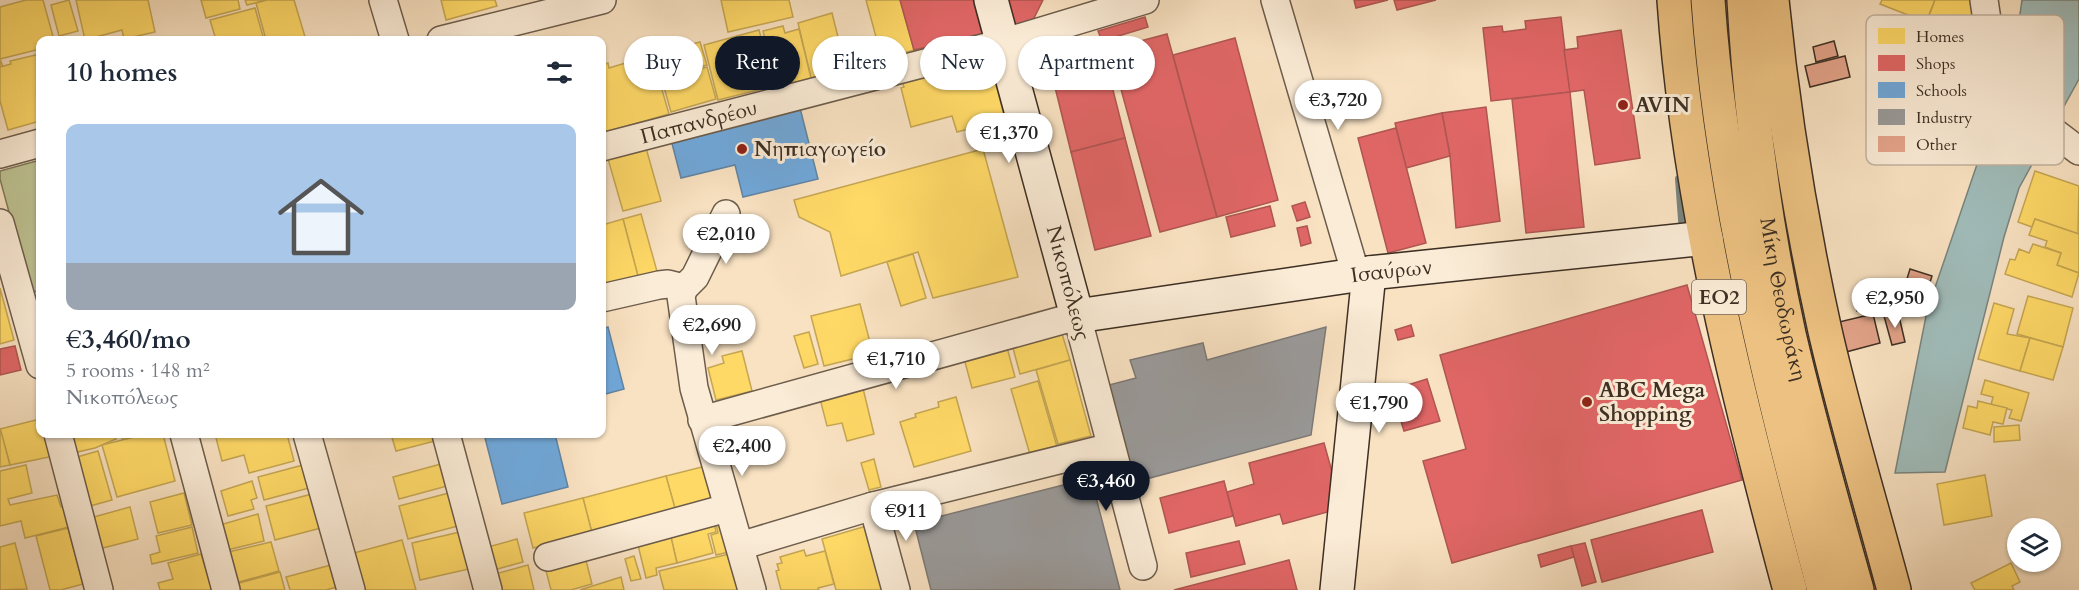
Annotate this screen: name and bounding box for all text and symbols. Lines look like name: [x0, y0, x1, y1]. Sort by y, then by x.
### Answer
legend: [1866, 15, 2064, 165]
text: Homes: [1916, 26, 1964, 48]
chip: Buy: [624, 36, 703, 90]
chip: Rent: [715, 36, 800, 90]
chip: Filters: [812, 36, 908, 90]
chip: New: [920, 36, 1006, 90]
chip: Apartment: [1018, 36, 1155, 90]
text: Shops: [1916, 53, 1955, 75]
text: 10 homes: [66, 55, 177, 90]
icon: filters: [543, 56, 576, 89]
pin: €3,720: [1289, 80, 1387, 131]
text: Schools: [1916, 80, 1967, 102]
text: €3,720: [1309, 86, 1367, 113]
place label: AVIN: [1635, 91, 1690, 120]
street label: Παπανδρέου: [637, 93, 760, 151]
marker: AVIN: [1616, 98, 1630, 112]
text: Industry: [1916, 107, 1973, 129]
pin: €1,370: [960, 113, 1058, 164]
text: €1,370: [980, 119, 1038, 146]
text: Other: [1916, 134, 1957, 156]
place label: Νηπιαγωγείο: [754, 135, 886, 164]
marker: Νηπιαγωγείο: [735, 142, 749, 156]
icon: home: [267, 163, 375, 271]
pin: €2,010: [677, 214, 775, 265]
street label: Μίκη Θεοδωράκη: [1753, 215, 1814, 384]
text: €2,010: [697, 220, 755, 247]
street label: Νικοπόλεως: [1039, 222, 1097, 344]
street label: Ισαύρων: [1349, 252, 1433, 290]
pin: €2,950: [1846, 278, 1944, 329]
road number: ΕΟ2: [1692, 280, 1746, 314]
text: €2,950: [1866, 284, 1924, 311]
pin: €2,690: [663, 305, 761, 356]
text: €2,690: [683, 311, 741, 338]
text: €3,460/mo: [66, 322, 191, 357]
pin: €1,710: [847, 339, 945, 390]
text: €1,710: [867, 345, 925, 372]
text: 5 rooms · 148 m²: [66, 357, 210, 384]
place label: ABC Mega Shopping: [1599, 376, 1706, 429]
pin: €1,790: [1330, 383, 1428, 434]
text: Νικοπόλεως: [66, 384, 178, 411]
text: €1,790: [1350, 389, 1408, 416]
marker: ABC Mega Shopping: [1580, 395, 1594, 409]
pin: €2,400: [693, 426, 791, 477]
text: €2,400: [713, 432, 771, 459]
pin: €3,460: [1057, 461, 1155, 512]
text: €3,460: [1077, 467, 1135, 494]
pin: €911: [870, 491, 942, 542]
text: €911: [885, 497, 927, 524]
map controls: [2007, 518, 2061, 572]
button: layers: [2007, 518, 2061, 572]

